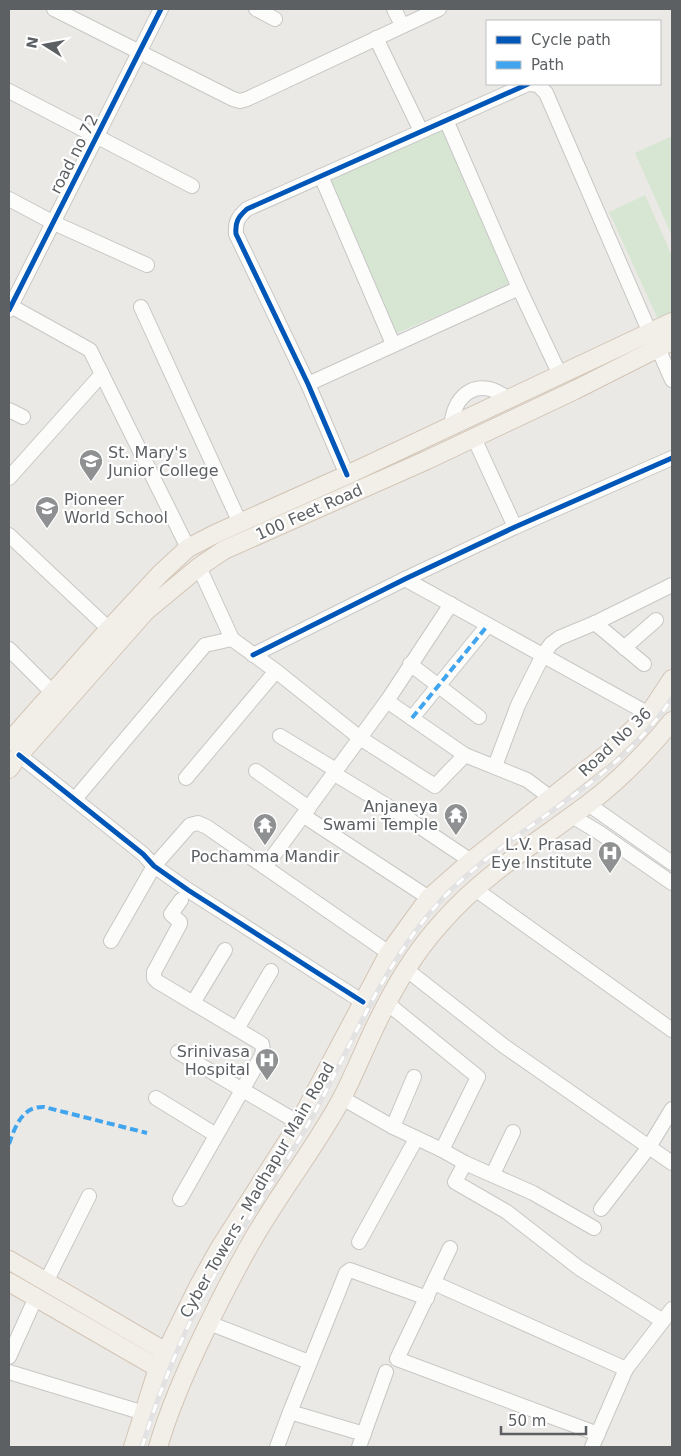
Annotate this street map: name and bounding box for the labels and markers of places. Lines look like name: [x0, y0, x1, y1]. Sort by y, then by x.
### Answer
place label: St. Mary's Junior College: [107, 443, 219, 480]
school or university icon: St. Mary's Junior College: [78, 448, 104, 482]
place label: Pioneer World School: [64, 490, 168, 527]
school or university icon: Pioneer World School: [34, 495, 60, 529]
place label: Anjaneya Swami Temple: [323, 797, 438, 834]
temple icon: Anjaneya Swami Temple: [443, 802, 469, 836]
temple icon: Pochamma Mandir: [252, 812, 278, 846]
place label: L.V. Prasad Eye Institute: [491, 835, 592, 872]
hospital icon: L.V. Prasad Eye Institute: [597, 840, 623, 874]
place label: Pochamma Mandir: [191, 847, 340, 866]
place label: Srinivasa Hospital: [177, 1042, 250, 1079]
hospital icon: Srinivasa Hospital: [254, 1047, 280, 1081]

